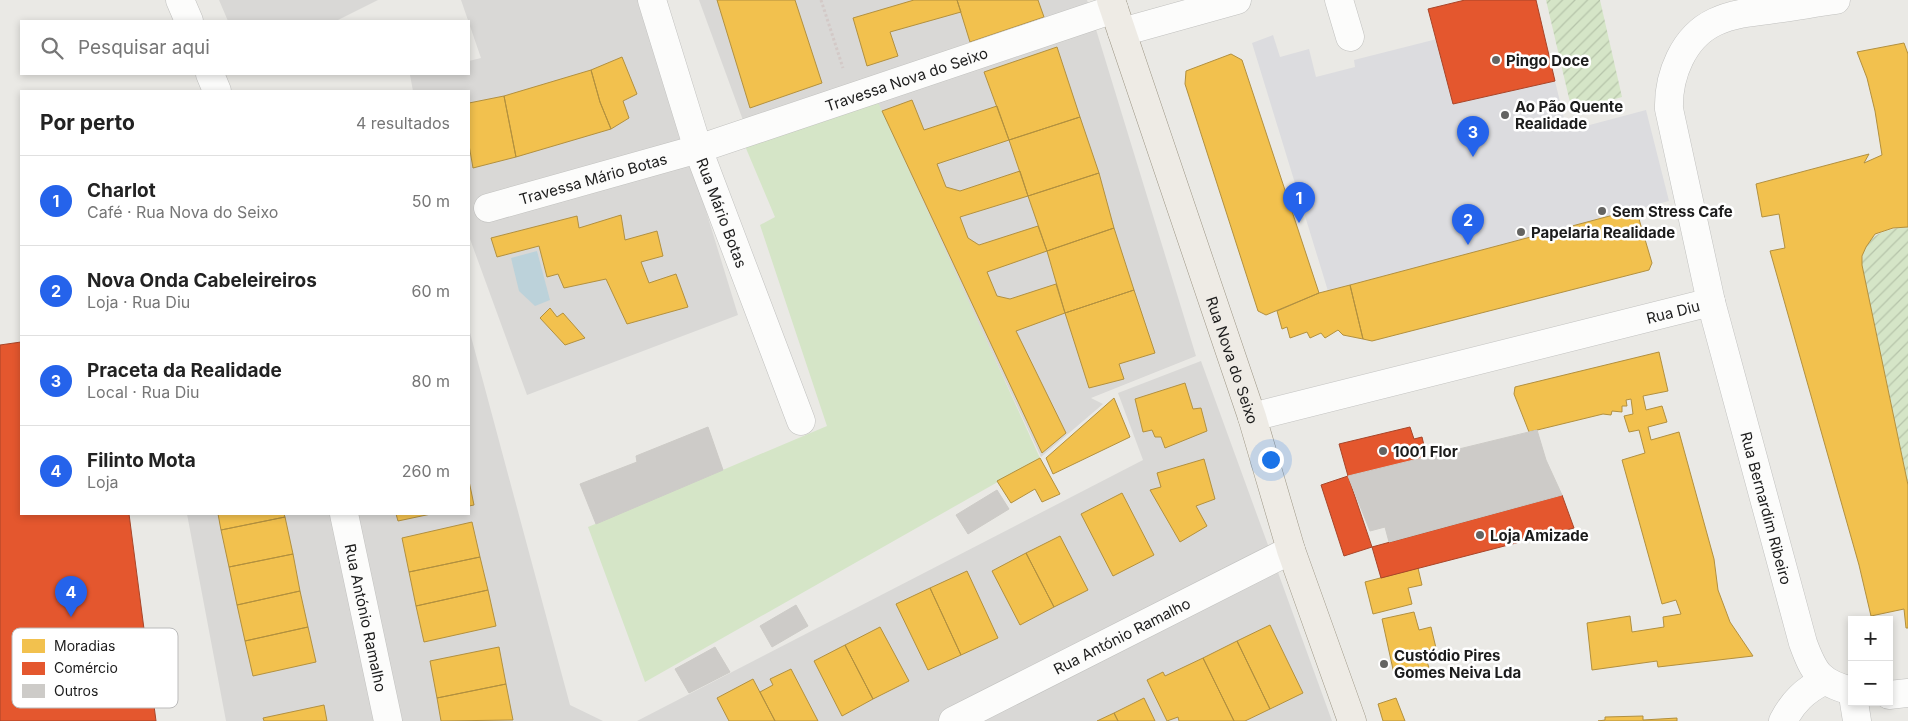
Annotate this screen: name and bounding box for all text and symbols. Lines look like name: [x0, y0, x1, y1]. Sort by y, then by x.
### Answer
search box: [20, 20, 470, 75]
icon: search: [38, 34, 66, 62]
text: Pesquisar aqui: [78, 36, 210, 59]
street label: Travessa Nova do Seixo: [823, 43, 990, 115]
place label: Pingo Doce: [1506, 51, 1589, 70]
marker: Pingo Doce: [1490, 54, 1502, 66]
place label: Ao Pão Quente Realidade: [1515, 97, 1623, 133]
marker: Ao Pão Quente Realidade: [1499, 109, 1511, 121]
text: Por perto: [40, 110, 135, 135]
text: 4 resultados: [356, 113, 450, 133]
pin: 3: [1457, 116, 1489, 157]
street label: Travessa Mário Botas: [517, 149, 669, 208]
street label: Rua Mário Botas: [693, 155, 752, 270]
text: Charlot: [87, 179, 156, 202]
pin: 1: [1283, 182, 1315, 223]
text: 1: [53, 191, 59, 211]
text: 50 m: [412, 191, 450, 211]
text: Café · Rua Nova do Seixo: [87, 202, 278, 222]
place label: Sem Stress Cafe: [1612, 202, 1733, 221]
pin: 2: [1452, 204, 1484, 245]
marker: Sem Stress Cafe: [1596, 205, 1608, 217]
place label: Papelaria Realidade: [1531, 223, 1675, 242]
marker: Papelaria Realidade: [1515, 226, 1527, 238]
text: Nova Onda Cabeleireiros: [87, 269, 317, 292]
text: 2: [51, 281, 61, 301]
text: 60 m: [411, 281, 450, 301]
text: Loja · Rua Diu: [87, 292, 190, 312]
street label: Rua Nova do Seixo: [1202, 294, 1263, 426]
street label: Rua Diu: [1644, 296, 1702, 327]
text: Praceta da Realidade: [87, 359, 282, 382]
text: 3: [51, 371, 61, 391]
text: 80 m: [411, 371, 450, 391]
text: Local · Rua Diu: [87, 382, 200, 402]
street label: Rua Bernardim Ribeiro: [1737, 429, 1796, 587]
place label: 1001 Flor: [1393, 442, 1458, 461]
marker: 1001 Flor: [1377, 445, 1389, 457]
your location: [1258, 447, 1284, 473]
text: Filinto Mota: [87, 449, 196, 472]
text: 4: [51, 461, 61, 481]
text: 260 m: [402, 461, 450, 481]
text: Loja: [87, 472, 119, 492]
place label: Loja Amizade: [1490, 526, 1589, 545]
marker: Loja Amizade: [1474, 529, 1486, 541]
street label: Rua António Ramalho: [341, 542, 391, 694]
pin: 4: [55, 576, 87, 617]
street label: Rua António Ramalho: [1050, 593, 1193, 678]
map controls: [1848, 616, 1893, 706]
button: +: [1848, 616, 1893, 661]
legend: [12, 628, 178, 708]
text: Moradias: [54, 637, 115, 654]
place label: Custódio Pires Gomes Neiva Lda: [1394, 646, 1521, 682]
marker: Custódio Pires Gomes Neiva Lda: [1378, 658, 1390, 670]
text: Comércio: [54, 659, 118, 676]
button: −: [1848, 661, 1893, 706]
text: Outros: [54, 682, 98, 699]

